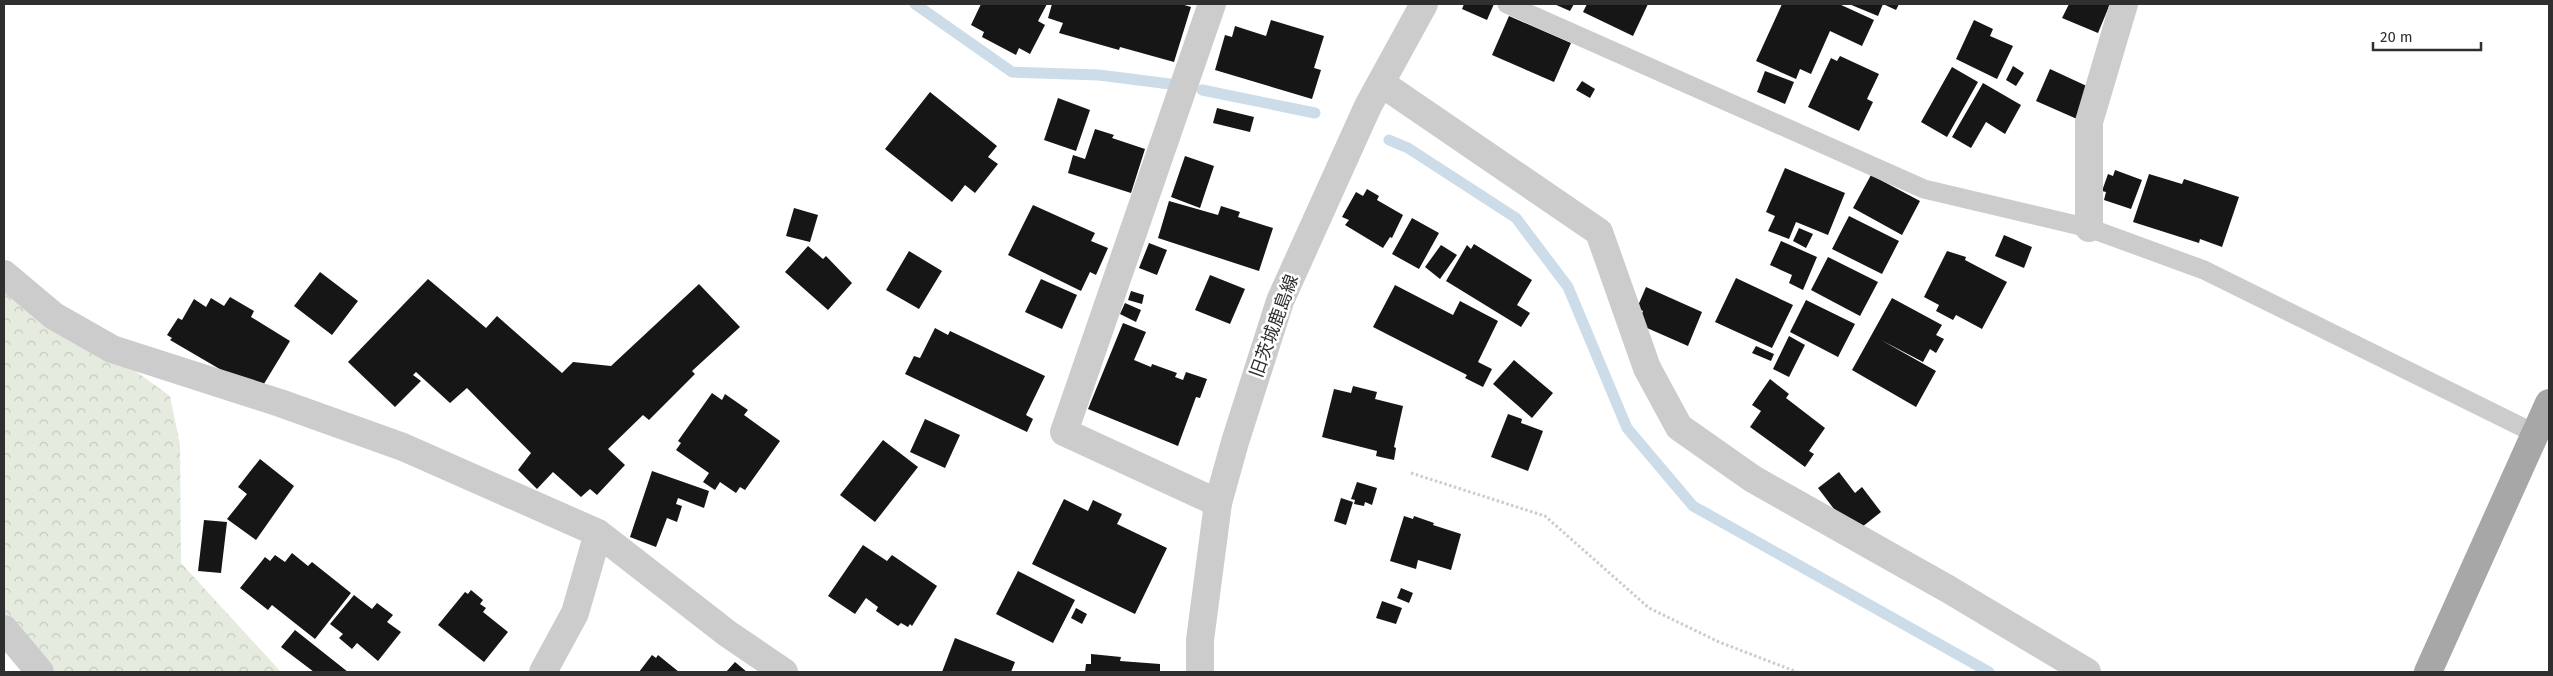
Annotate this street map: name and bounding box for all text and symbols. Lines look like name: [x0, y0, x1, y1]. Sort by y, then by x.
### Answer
scale bar: [2373, 20, 2480, 52]
text: 20 m: [2380, 28, 2413, 46]
street label: 旧茨城鹿島線: [1245, 271, 1303, 381]

